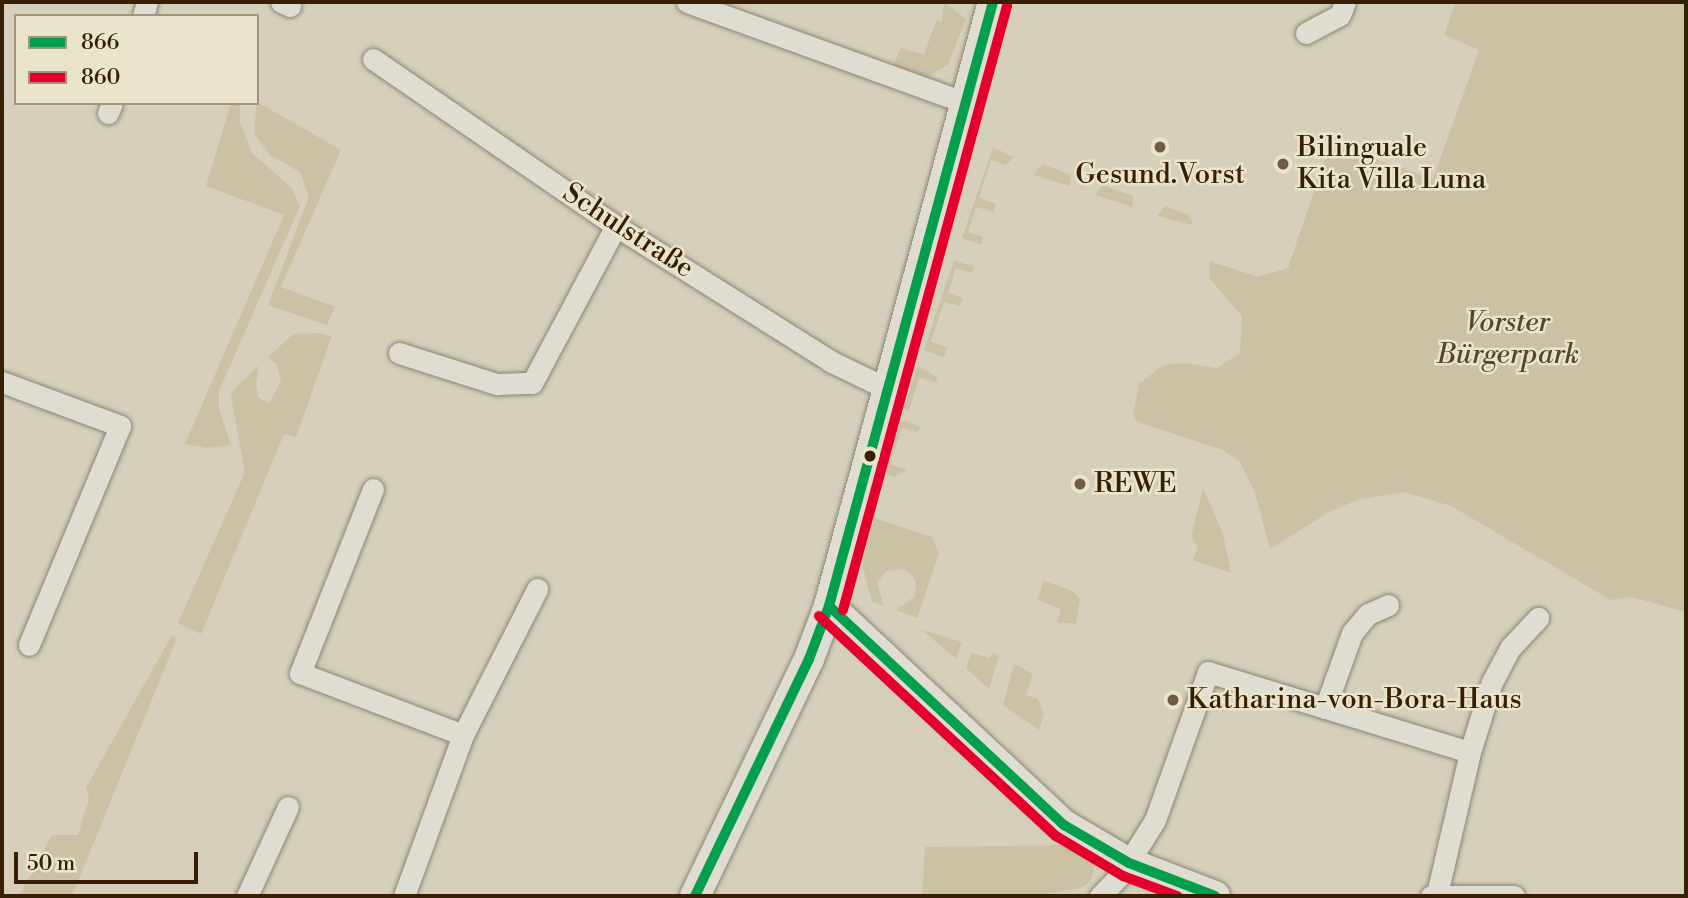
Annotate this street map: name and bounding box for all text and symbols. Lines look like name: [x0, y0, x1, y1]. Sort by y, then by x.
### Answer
legend: [14, 14, 259, 105]
text: 866: [81, 30, 119, 56]
text: 860: [81, 65, 121, 91]
place label: Bilinguale Kita Villa Luna: [1297, 131, 1486, 197]
marker: Gesund.Vorst: [1152, 139, 1168, 155]
marker: Bilinguale Kita Villa Luna: [1275, 156, 1291, 172]
place label: Gesund.Vorst: [1075, 158, 1245, 192]
street label: Schulstraße: [556, 176, 700, 286]
park label: Vorster Bürgerpark: [1437, 306, 1579, 372]
unlabelled marker: [863, 449, 877, 463]
place label: REWE: [1094, 467, 1177, 501]
marker: REWE: [1072, 476, 1088, 492]
place label: Katharina-von-Bora-Haus: [1187, 683, 1522, 717]
marker: Katharina-von-Bora-Haus: [1165, 692, 1181, 708]
scale bar: [18, 838, 201, 882]
text: 50 m: [27, 851, 75, 877]

